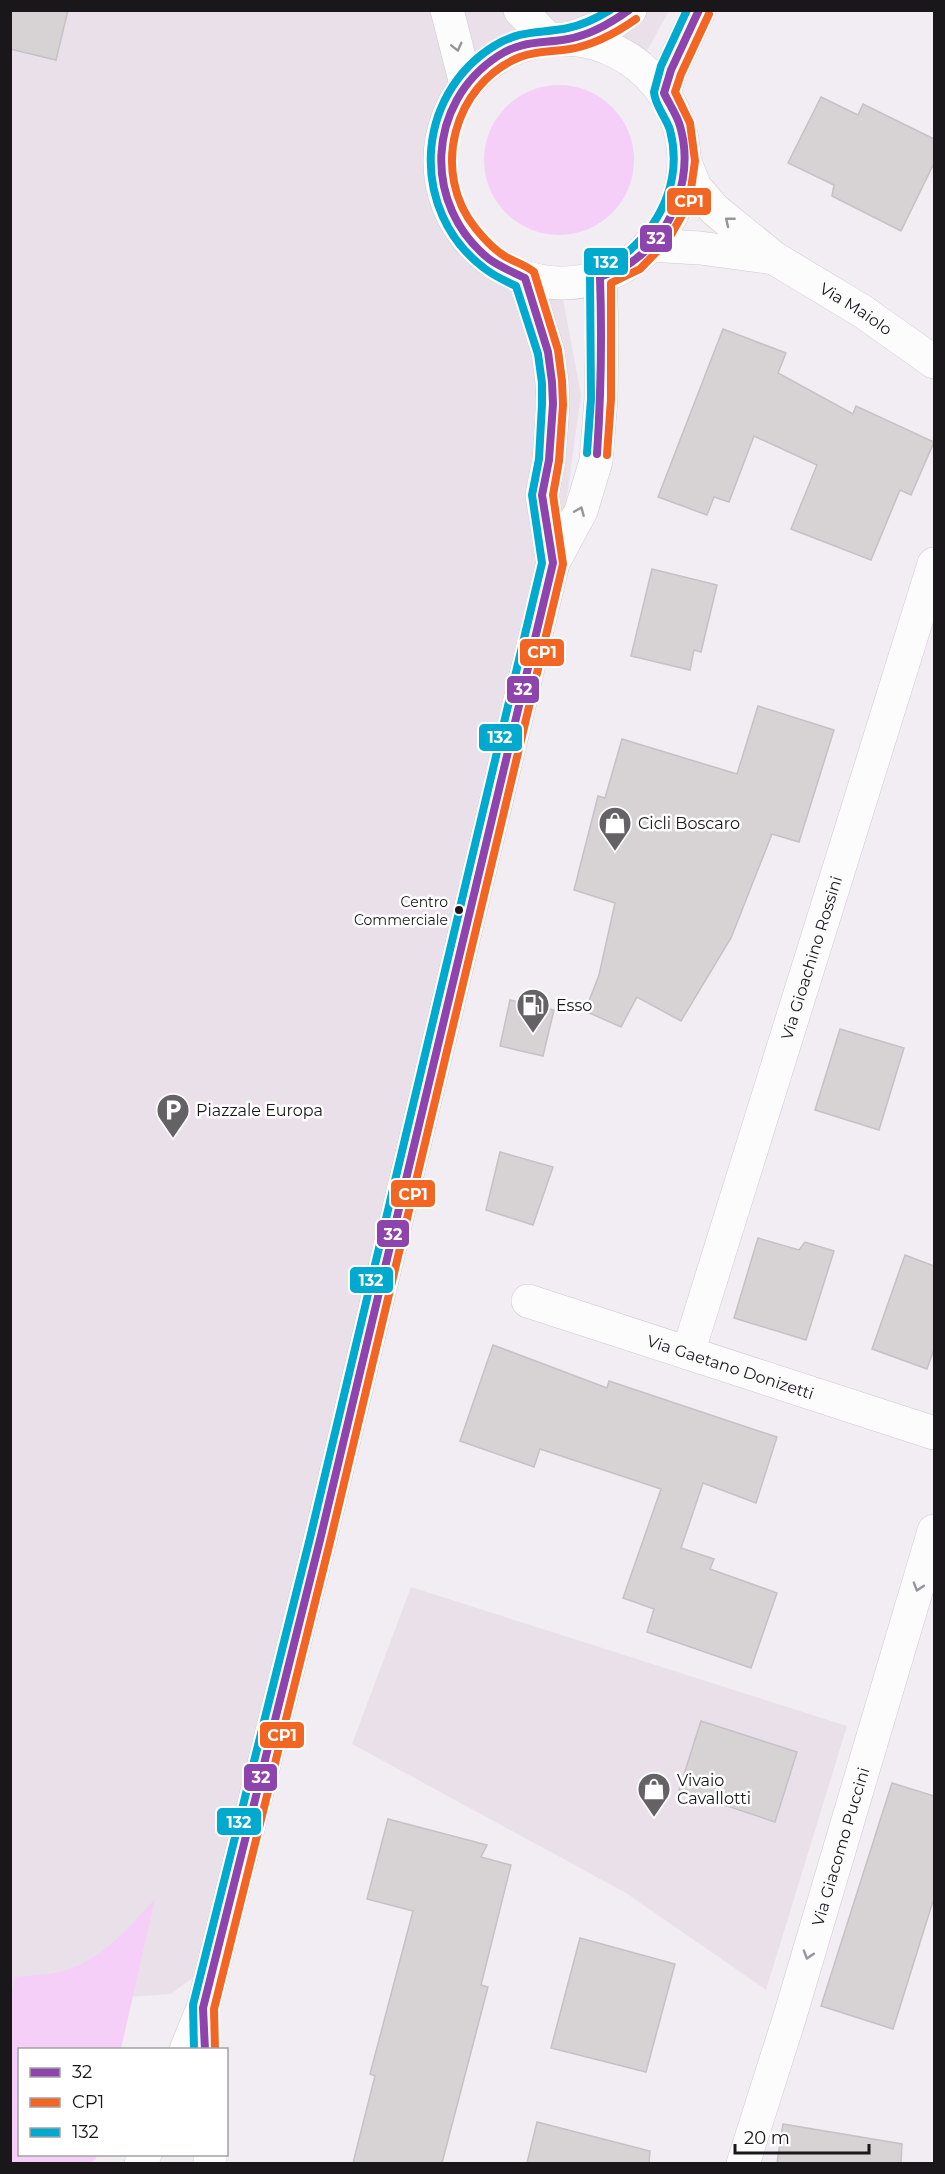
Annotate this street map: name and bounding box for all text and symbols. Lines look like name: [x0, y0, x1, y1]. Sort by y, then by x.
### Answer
one-way arrow: [450, 42, 463, 52]
line badge: CP1: [666, 187, 712, 216]
text: CP1: [674, 192, 704, 211]
one-way arrow: [725, 217, 736, 228]
line badge: 32: [639, 224, 673, 253]
text: 32: [646, 229, 665, 248]
line badge: 132: [583, 247, 629, 276]
text: 132: [593, 253, 619, 272]
street label: Via Maiolo: [817, 278, 896, 339]
one-way arrow: [572, 506, 584, 517]
line badge: CP1: [519, 638, 565, 667]
text: CP1: [527, 643, 557, 662]
line badge: 32: [506, 675, 540, 704]
text: 32: [513, 680, 532, 699]
line badge: 132: [478, 723, 523, 752]
text: 132: [487, 728, 513, 747]
shop icon: Cicli Boscaro: [597, 805, 633, 852]
place label: Cicli Boscaro: [638, 814, 740, 833]
street label: Via Gioachino Rossini: [777, 873, 846, 1042]
place label: Centro Commerciale: [354, 893, 448, 929]
marker: Centro Commerciale: [453, 904, 465, 916]
fuel station icon: Esso: [515, 987, 551, 1034]
place label: Esso: [556, 996, 592, 1015]
parking icon: Piazzale Europa: [155, 1092, 191, 1139]
place label: Piazzale Europa: [196, 1101, 323, 1120]
line badge: CP1: [390, 1179, 436, 1208]
text: CP1: [398, 1185, 428, 1204]
line badge: 32: [376, 1219, 410, 1248]
text: 32: [383, 1225, 402, 1244]
line badge: 132: [349, 1266, 394, 1294]
text: 132: [358, 1271, 384, 1290]
street label: Via Gaetano Donizetti: [645, 1331, 816, 1403]
one-way arrow: [913, 1581, 925, 1592]
line badge: CP1: [259, 1721, 305, 1749]
text: CP1: [267, 1726, 297, 1745]
line badge: 32: [243, 1763, 278, 1792]
street label: Via Giacomo Puccini: [808, 1765, 873, 1928]
text: 32: [251, 1768, 270, 1787]
shop icon: Vivaio Cavallotti: [636, 1771, 672, 1818]
place label: Vivaio Cavallotti: [677, 1771, 751, 1808]
line badge: 132: [216, 1807, 262, 1836]
text: 132: [226, 1813, 252, 1832]
one-way arrow: [803, 1949, 815, 1960]
legend: [18, 2048, 228, 2156]
text: 32: [72, 2061, 92, 2083]
text: CP1: [72, 2091, 104, 2113]
scale bar: [735, 2117, 868, 2155]
text: 132: [72, 2121, 99, 2143]
text: 20 m: [744, 2127, 790, 2149]

